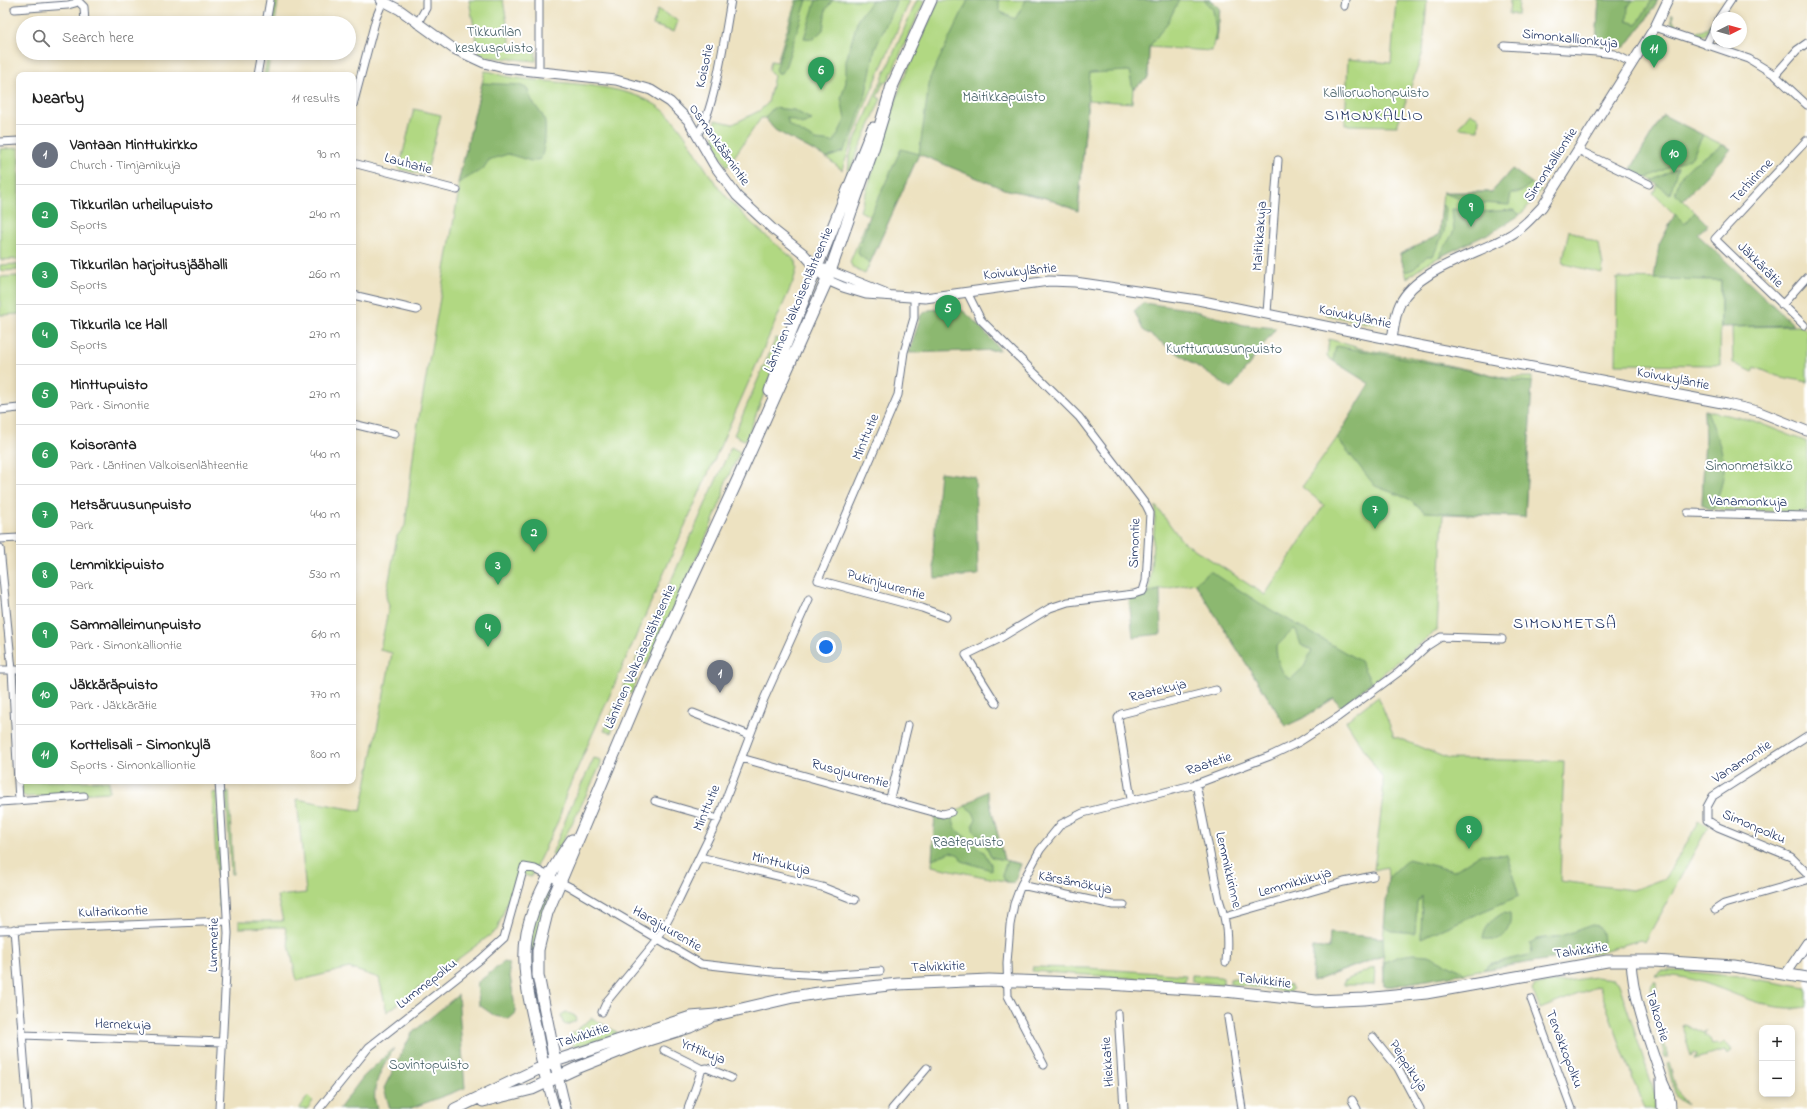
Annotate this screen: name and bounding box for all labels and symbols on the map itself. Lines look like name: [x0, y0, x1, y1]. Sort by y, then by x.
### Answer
north arrow: [1711, 12, 1747, 48]
park label: Tikkurilan keskuspuisto: [455, 22, 533, 59]
street label: Simonkallionkuja: [1521, 24, 1619, 54]
pin: 11: [1641, 35, 1667, 68]
street label: Koisotie: [690, 41, 720, 90]
pin: 6: [808, 57, 834, 90]
park label: Kallioruohonpuisto: [1323, 83, 1429, 104]
park label: Maitikkapuisto: [963, 87, 1045, 108]
street label: Osmankäämintie: [683, 100, 755, 191]
district label: SIMONKALLIO: [1324, 104, 1424, 128]
street label: Simonkalliontie: [1519, 123, 1583, 206]
pin: 10: [1661, 140, 1687, 173]
street label: Lauhatie: [382, 148, 435, 181]
street label: Terhirinne: [1726, 153, 1779, 208]
pin: 9: [1458, 194, 1484, 227]
street label: Maitikkakuja: [1247, 200, 1273, 272]
street label: Läntinen Valkoisenlähteentie: [759, 223, 840, 376]
street label: Jäkkärätie: [1732, 237, 1789, 294]
street label: Koivukyläntie: [982, 258, 1059, 287]
pin: 5: [935, 295, 961, 328]
street label: Koivukyläntie: [1317, 299, 1394, 336]
park label: Kurtturuusunpuisto: [1166, 339, 1282, 360]
street label: Koivukyläntie: [1635, 362, 1712, 397]
street label: Minttutie: [847, 410, 885, 464]
park label: Simonmetsikkö: [1705, 456, 1793, 477]
street label: Vanamonkuja: [1708, 491, 1787, 513]
pin: 7: [1362, 496, 1388, 529]
street label: Simontie: [1124, 517, 1146, 568]
pin: 2: [521, 519, 547, 552]
pin: 3: [485, 552, 511, 585]
street label: Pukinjuurentie: [844, 564, 928, 606]
street label: Läntinen Valkoisenlähteentie: [599, 581, 682, 733]
district label: SIMONMETSÄ: [1513, 612, 1617, 636]
pin: 4: [475, 614, 501, 647]
your location: [816, 637, 836, 657]
pin: 1: [707, 660, 733, 693]
street label: Raatekuja: [1127, 674, 1189, 708]
street label: Vanamontie: [1707, 735, 1776, 790]
street label: Raatetie: [1183, 746, 1235, 782]
street label: Rusojuurentie: [809, 754, 892, 795]
street label: Minttutie: [688, 781, 726, 835]
street label: Simonpolku: [1719, 804, 1789, 850]
pin: 8: [1456, 816, 1482, 849]
street label: Lemmikkirinne: [1209, 830, 1247, 911]
park label: Raatepuisto: [932, 832, 1004, 853]
street label: Minttukuja: [749, 847, 813, 881]
street label: Lemmikkikuja: [1256, 863, 1334, 903]
street label: Kärsämökuja: [1036, 866, 1114, 900]
street label: Kultarikontie: [78, 900, 149, 924]
street label: Harajuurentie: [628, 901, 706, 958]
street label: Lummetie: [203, 917, 225, 973]
street label: Talvikkitie: [1553, 937, 1610, 965]
street label: Lummepolku: [392, 954, 462, 1014]
street label: Talvikkitie: [911, 956, 966, 978]
street label: Talvikkitie: [1236, 967, 1293, 995]
street label: Talkootie: [1639, 988, 1675, 1045]
street label: Tervakkopolku: [1539, 1007, 1589, 1091]
street label: Hernekuja: [94, 1014, 152, 1036]
street label: Talvikkitie: [554, 1017, 613, 1054]
street label: Yrttikuja: [677, 1034, 729, 1070]
street label: Hiekkatie: [1096, 1035, 1120, 1088]
street label: Peippikuja: [1383, 1036, 1433, 1096]
park label: Sovintopuisto: [389, 1055, 469, 1076]

